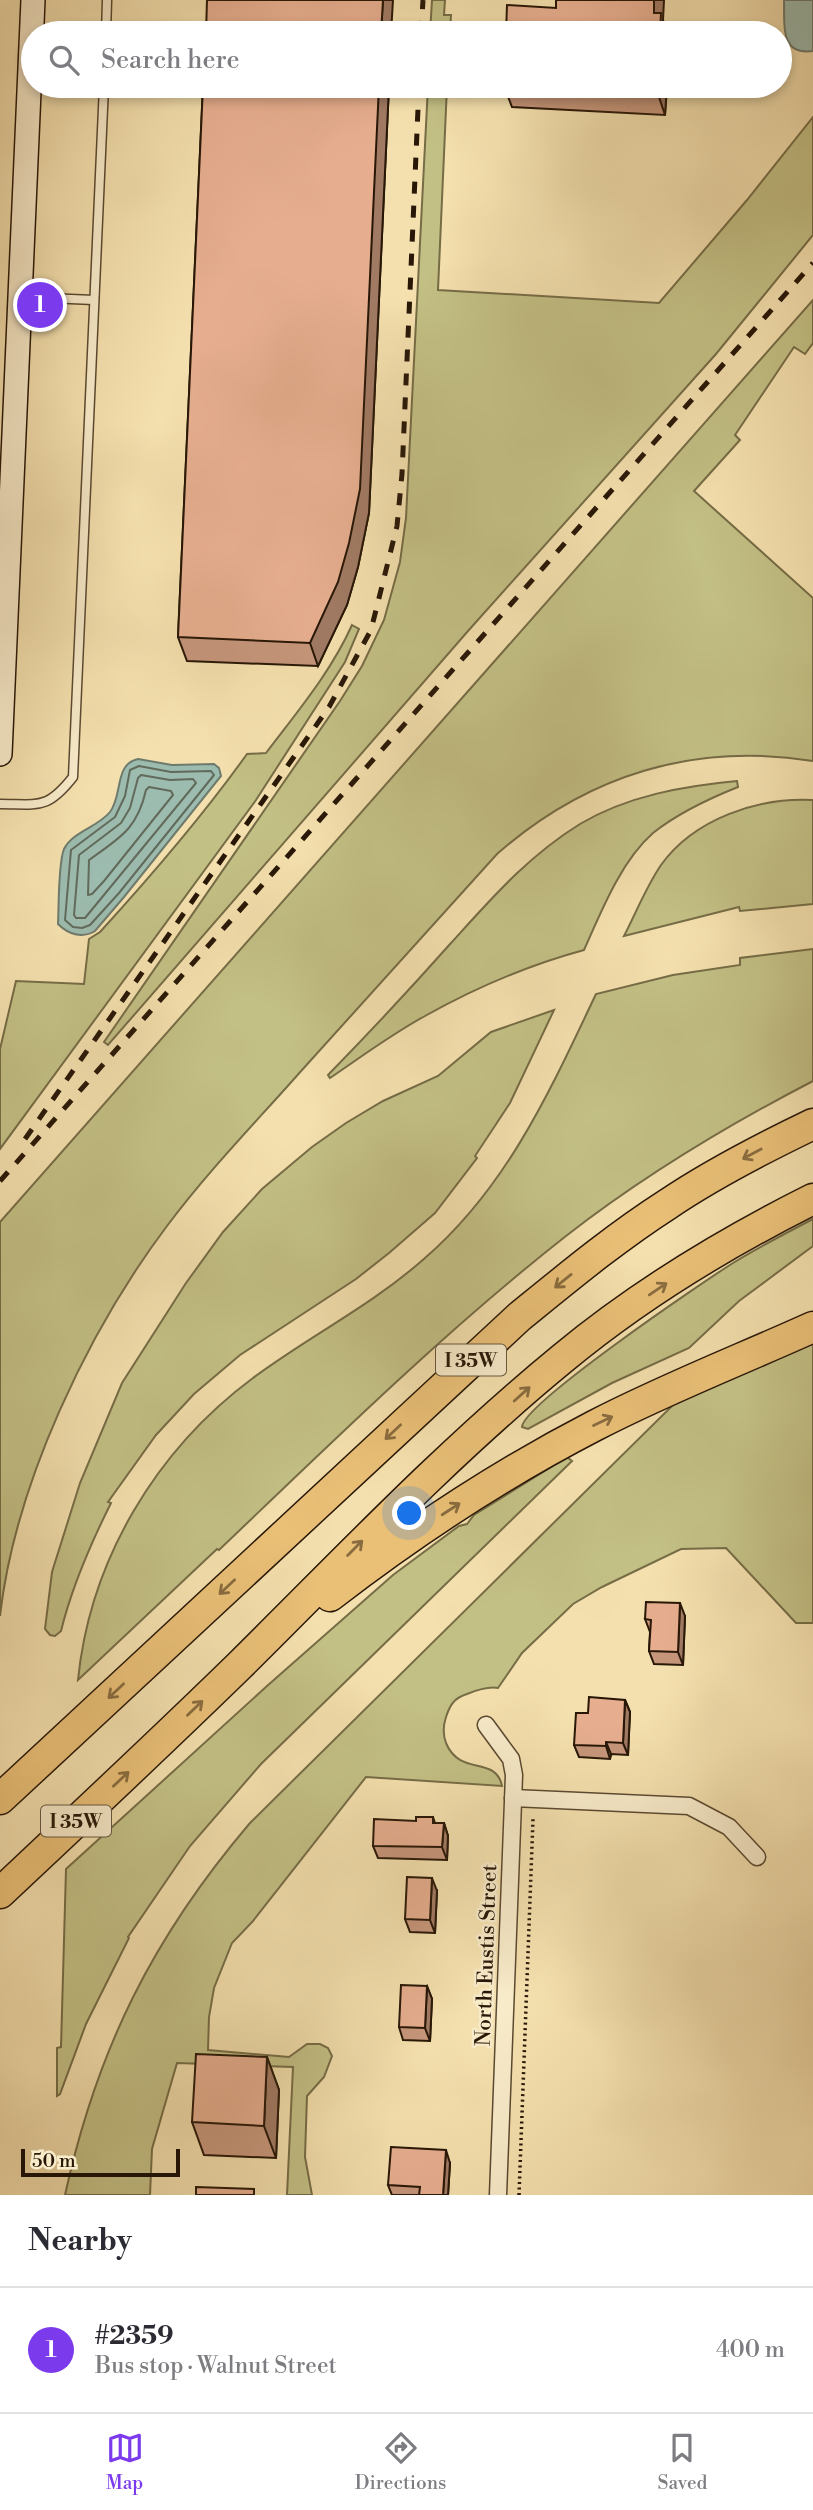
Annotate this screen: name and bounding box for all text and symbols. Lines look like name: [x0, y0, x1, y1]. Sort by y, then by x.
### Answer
search box: [21, 21, 792, 98]
icon: search: [45, 41, 83, 79]
text: Search here: [101, 44, 240, 76]
pin: 1: [17, 279, 63, 331]
one-way arrow: [742, 1148, 763, 1162]
one-way arrow: [555, 1273, 573, 1289]
one-way arrow: [647, 1282, 667, 1296]
road number: I 35W: [436, 1344, 506, 1376]
one-way arrow: [513, 1386, 531, 1402]
one-way arrow: [592, 1414, 613, 1428]
one-way arrow: [384, 1424, 402, 1440]
your location: [392, 1496, 426, 1530]
one-way arrow: [440, 1502, 460, 1516]
one-way arrow: [347, 1540, 364, 1557]
one-way arrow: [219, 1579, 236, 1596]
one-way arrow: [107, 1683, 125, 1699]
one-way arrow: [186, 1699, 203, 1716]
one-way arrow: [112, 1770, 129, 1787]
road number: I 35W: [41, 1806, 111, 1837]
street label: North Eustis Street: [471, 1863, 503, 2047]
scale bar: [21, 2146, 180, 2178]
text: 50 m: [32, 2149, 76, 2173]
text: Nearby: [28, 2222, 132, 2260]
text: #2359: [95, 2320, 174, 2352]
text: 1: [45, 2336, 57, 2364]
text: 400 m: [716, 2336, 785, 2364]
text: Bus stop · Walnut Street: [95, 2352, 337, 2380]
tab: Map: [106, 2429, 144, 2495]
tab: Directions: [355, 2429, 446, 2495]
tab: Saved: [658, 2429, 707, 2495]

